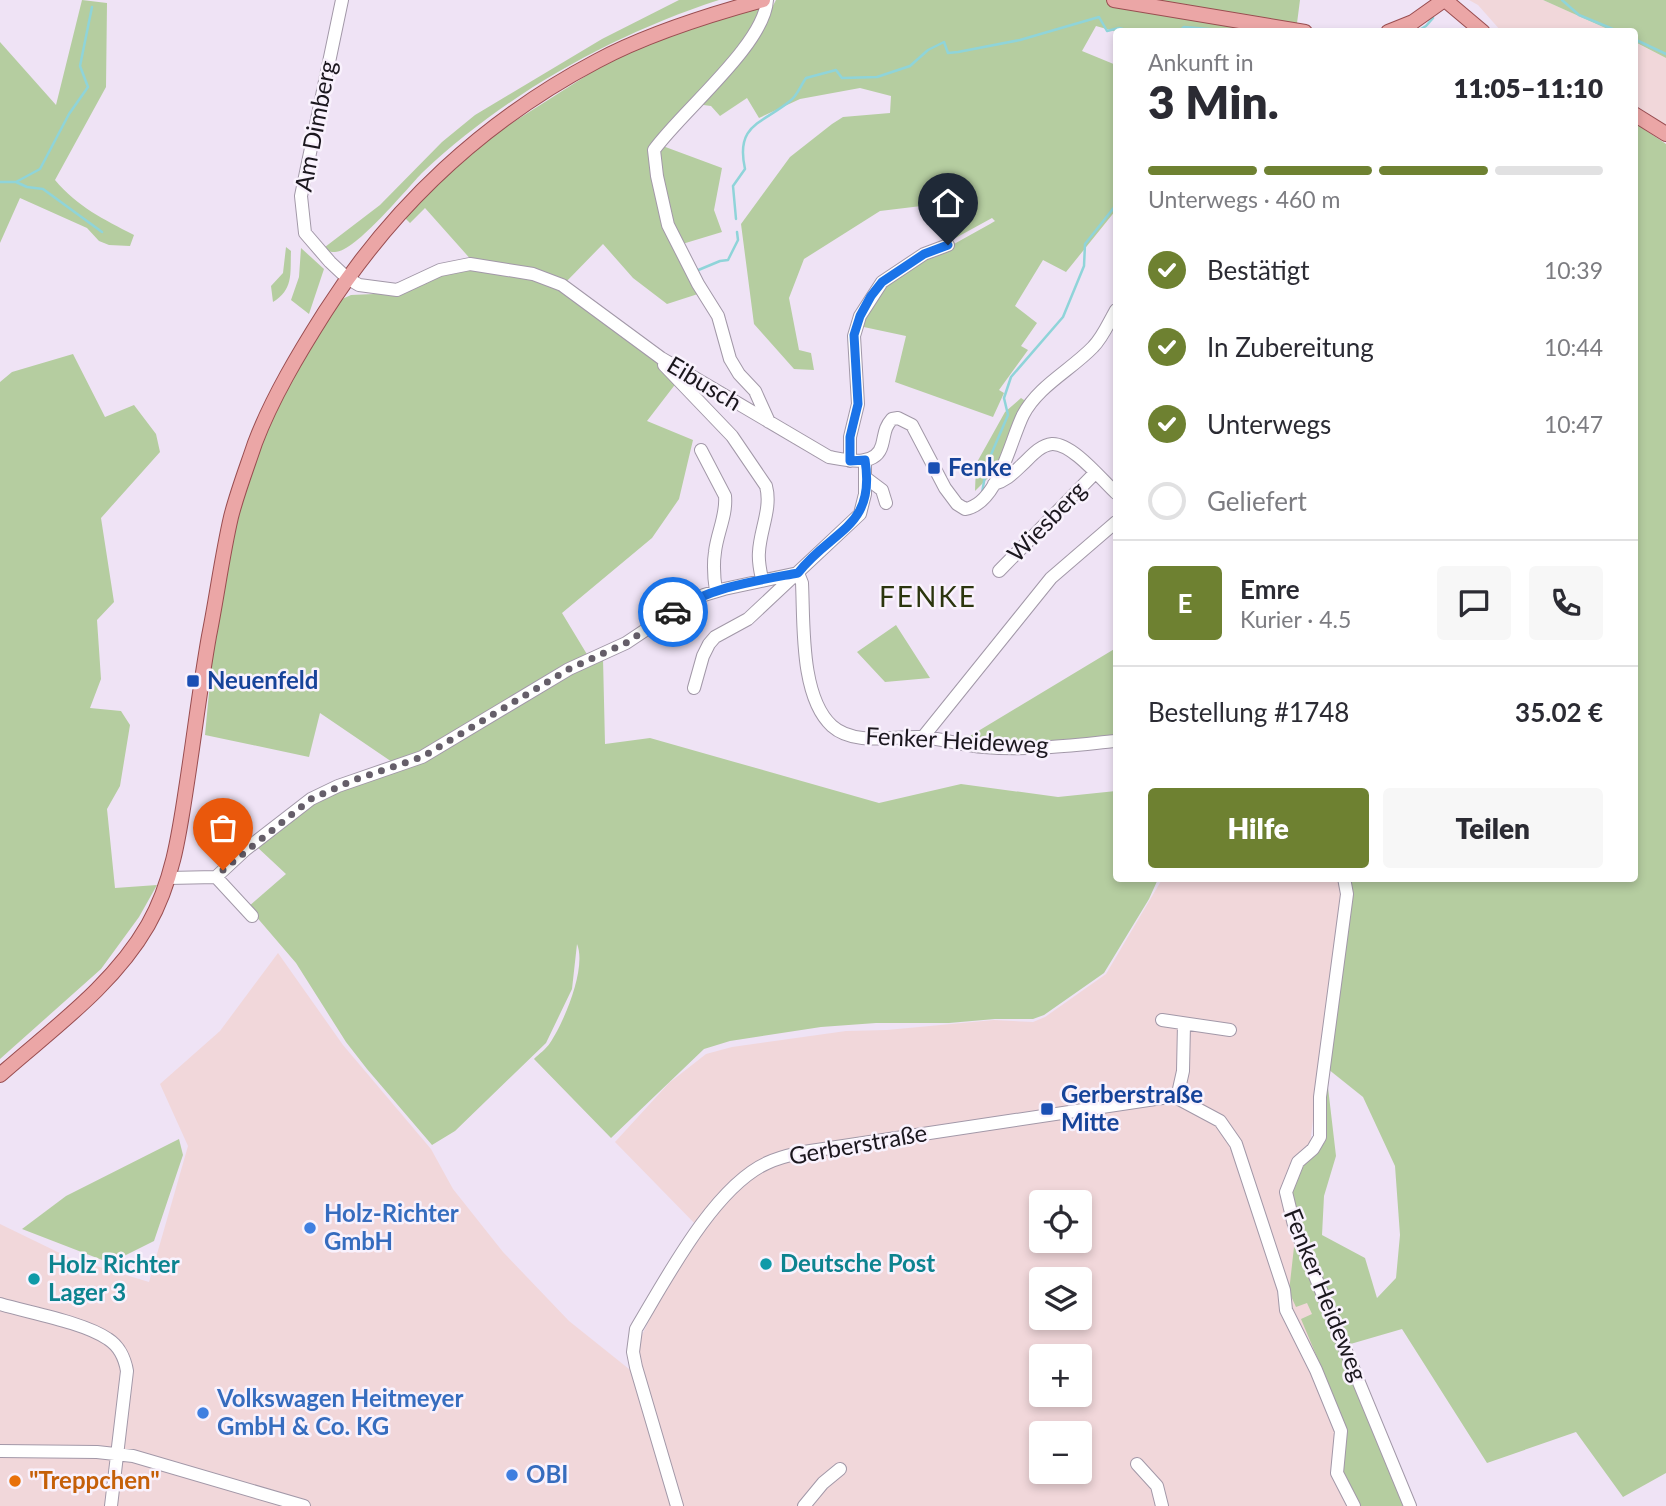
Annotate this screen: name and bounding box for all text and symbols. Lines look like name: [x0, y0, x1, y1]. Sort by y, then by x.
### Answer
text: Ankunft in: [1148, 48, 1254, 76]
street label: Am Dimberg: [288, 58, 341, 194]
text: 11:05–11:10: [1453, 72, 1603, 104]
text: 3 Min.: [1148, 74, 1279, 129]
pin: [918, 173, 978, 245]
icon: home: [929, 184, 967, 222]
text: Unterwegs · 460 m: [1148, 185, 1341, 213]
icon: check: [1148, 251, 1186, 289]
text: Bestätigt: [1207, 254, 1310, 286]
text: 10:39: [1544, 256, 1603, 284]
icon: check: [1148, 328, 1186, 366]
text: In Zubereitung: [1207, 331, 1374, 363]
text: 10:44: [1544, 333, 1603, 361]
street label: Eibusch: [662, 349, 747, 416]
icon: check: [1148, 405, 1186, 443]
text: Unterwegs: [1207, 408, 1331, 440]
text: 10:47: [1544, 410, 1603, 438]
place label: Fenke: [948, 452, 1012, 481]
marker: Fenke: [926, 460, 942, 476]
street label: Wiesberg: [1001, 475, 1091, 567]
text: Geliefert: [1207, 485, 1307, 517]
button: chat: [1437, 566, 1511, 640]
button: phone: [1529, 566, 1603, 640]
text: Emre: [1240, 573, 1300, 605]
courier: [638, 577, 708, 647]
district label: FENKE: [879, 579, 977, 613]
text: E: [1178, 587, 1192, 619]
icon: car: [654, 593, 692, 631]
text: Kurier · 4.5: [1240, 605, 1351, 633]
place label: Neuenfeld: [207, 665, 318, 694]
marker: Neuenfeld: [185, 673, 201, 689]
text: Bestellung #1748: [1148, 696, 1349, 728]
text: 35.02 €: [1515, 696, 1603, 728]
street label: Fenker Heideweg: [865, 720, 1049, 759]
button: Hilfe: [1148, 788, 1369, 868]
button: Teilen: [1383, 788, 1603, 868]
pin: [193, 798, 253, 870]
icon: bag: [204, 809, 242, 847]
place label: Gerberstraße Mitte: [1061, 1079, 1203, 1136]
marker: Gerberstraße Mitte: [1039, 1101, 1055, 1117]
street label: Gerberstraße: [786, 1117, 929, 1170]
map controls: [1029, 1190, 1092, 1484]
button: locate: [1029, 1190, 1092, 1253]
place label: Holz-Richter GmbH: [324, 1198, 459, 1255]
street label: Fenker Heideweg: [1279, 1204, 1374, 1385]
marker: Holz-Richter GmbH: [302, 1220, 318, 1236]
place label: Deutsche Post: [780, 1248, 935, 1277]
place label: Holz Richter Lager 3: [48, 1249, 180, 1306]
marker: Deutsche Post: [758, 1256, 774, 1272]
button: layers: [1029, 1267, 1092, 1330]
marker: Holz Richter Lager 3: [26, 1271, 42, 1287]
button: +: [1029, 1344, 1092, 1407]
place label: Volkswagen Heitmeyer GmbH & Co. KG: [216, 1383, 463, 1440]
marker: Volkswagen Heitmeyer GmbH & Co. KG: [195, 1405, 211, 1421]
button: −: [1029, 1421, 1092, 1484]
place label: OBI: [526, 1459, 568, 1488]
place label: "Treppchen": [29, 1465, 160, 1494]
marker: OBI: [504, 1467, 520, 1483]
marker: "Treppchen": [7, 1473, 23, 1489]

